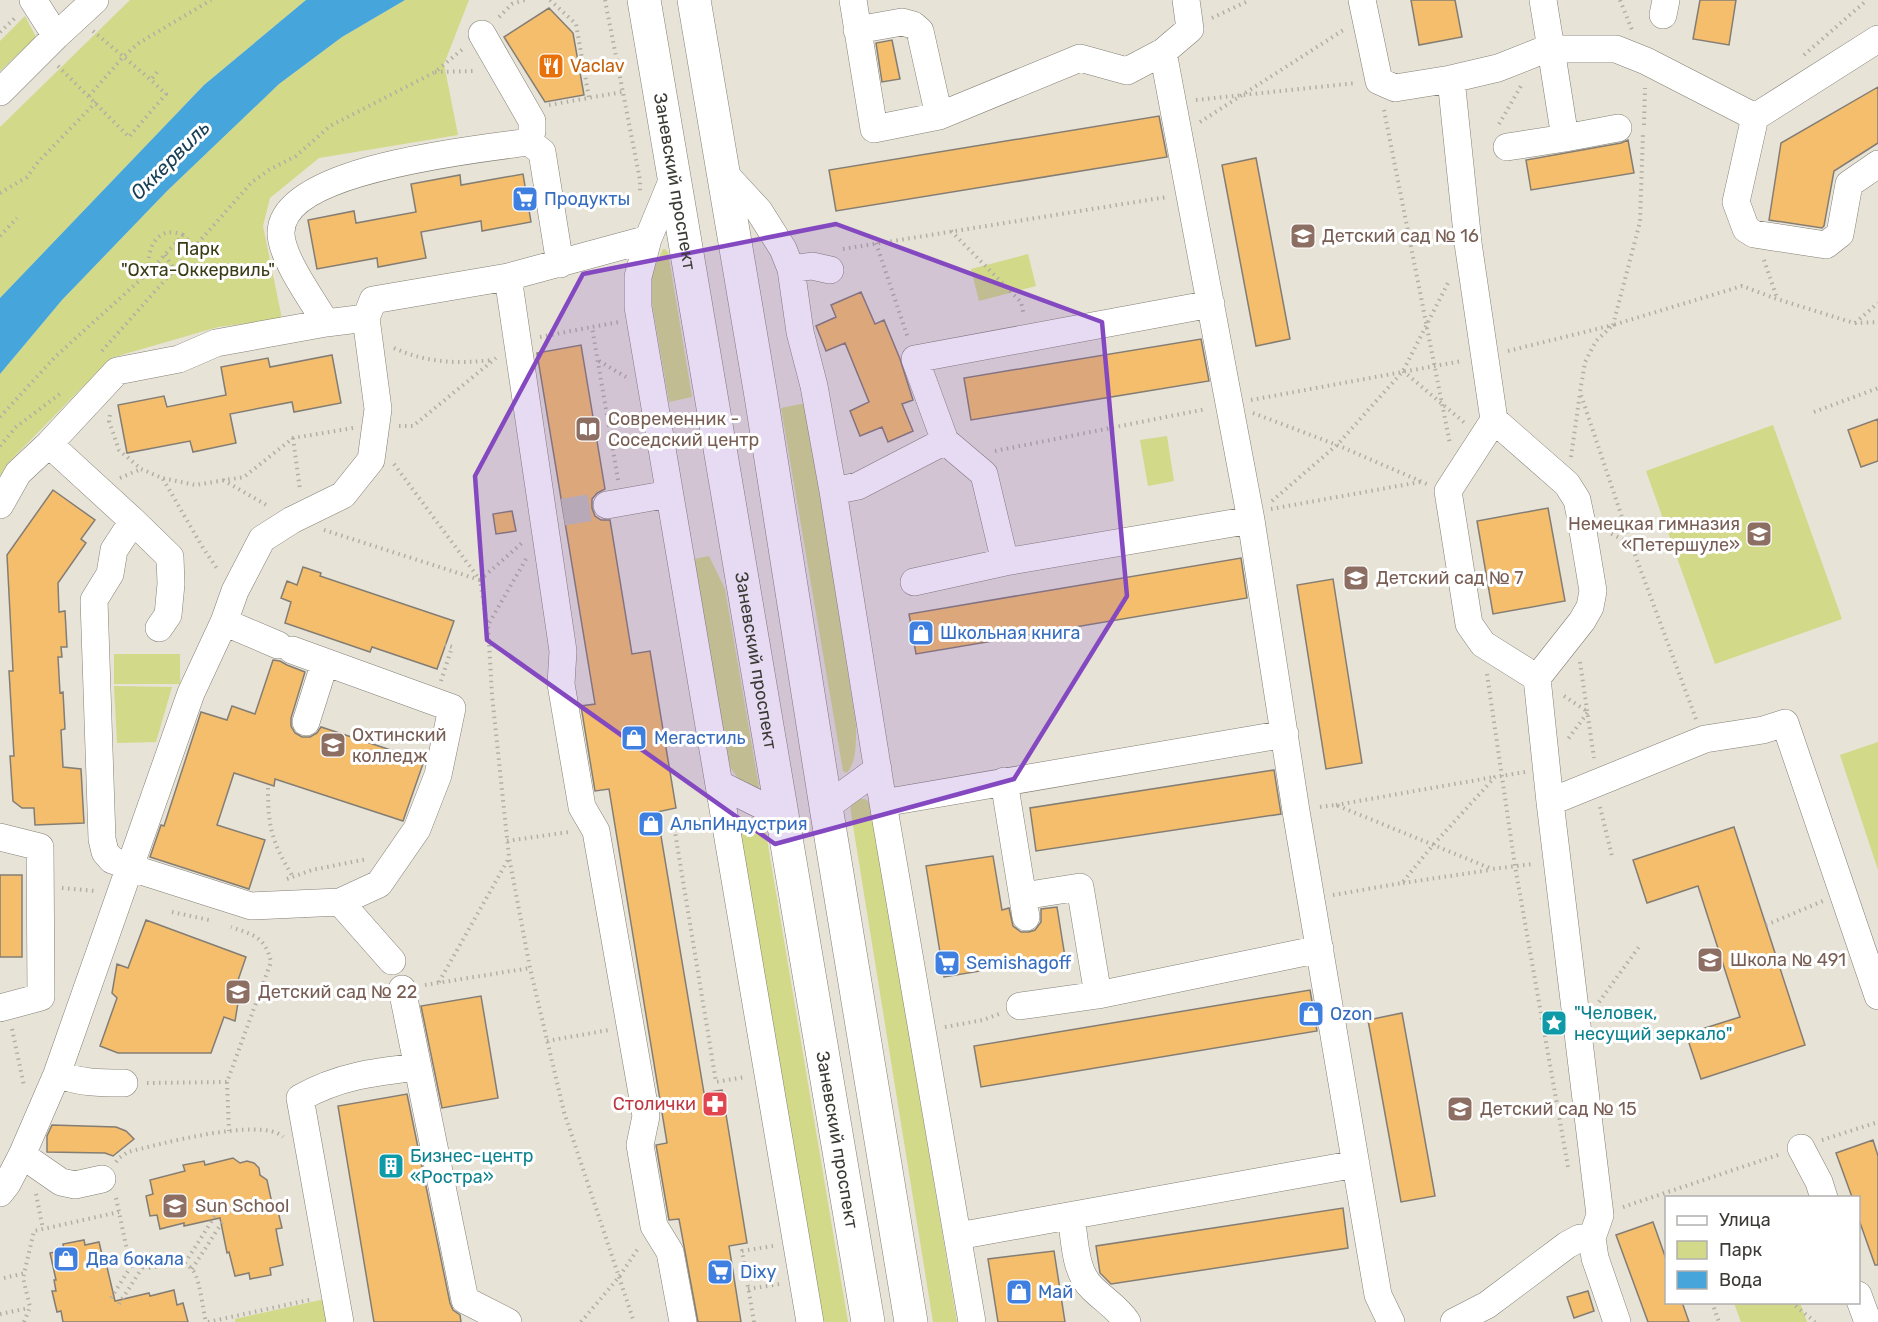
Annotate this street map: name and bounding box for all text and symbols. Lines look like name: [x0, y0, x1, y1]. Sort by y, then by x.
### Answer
restaurant icon: Vaclav: [536, 51, 566, 81]
place label: Vaclav: [570, 55, 625, 77]
street label: Заневский проспект: [649, 91, 701, 272]
water label: Оккервиль: [125, 115, 215, 205]
supermarket icon: Продукты: [510, 184, 540, 214]
place label: Продукты: [544, 188, 630, 210]
school or university icon: Детский сад № 16: [1288, 221, 1318, 251]
place label: Детский сад № 16: [1322, 225, 1479, 247]
park label: Парк "Охта-Оккервиль": [121, 238, 275, 281]
place label: Современник - Соседский центр: [608, 408, 759, 451]
library icon: Современник - Соседский центр: [573, 414, 603, 444]
place label: Немецкая гимназия «Петершуле»: [1568, 513, 1740, 556]
school or university icon: Немецкая гимназия «Петершуле»: [1744, 519, 1774, 549]
school or university icon: Детский сад № 7: [1341, 563, 1371, 593]
place label: Детский сад № 7: [1376, 567, 1524, 589]
street label: Заневский проспект: [730, 570, 782, 751]
shop icon: Школьная книга: [906, 618, 936, 648]
place label: Школьная книга: [940, 622, 1080, 644]
shop icon: Мегастиль: [619, 723, 649, 753]
place label: Охтинский колледж: [352, 724, 447, 767]
place label: Мегастиль: [654, 727, 746, 749]
school or university icon: Охтинский колледж: [318, 730, 348, 760]
shop icon: АльпИндустрия: [636, 809, 666, 839]
place label: АльпИндустрия: [670, 813, 807, 835]
school or university icon: Школа № 491: [1695, 945, 1725, 975]
supermarket icon: Semishagoff: [932, 948, 962, 978]
place label: Школа № 491: [1730, 949, 1846, 971]
place label: Semishagoff: [966, 952, 1072, 974]
school or university icon: Детский сад № 22: [223, 977, 253, 1007]
place label: Детский сад № 22: [258, 981, 417, 1003]
shop icon: Ozon: [1296, 999, 1326, 1029]
place label: "Человек, несущий зеркало": [1574, 1002, 1732, 1045]
place label: Ozon: [1330, 1003, 1372, 1025]
place icon: "Человек, несущий зеркало": [1539, 1008, 1569, 1038]
street label: Заневский проспект: [811, 1049, 863, 1230]
pharmacy icon: Столички: [700, 1089, 730, 1119]
place label: Столички: [613, 1093, 696, 1115]
school or university icon: Детский сад № 15: [1445, 1094, 1475, 1124]
place label: Детский сад № 15: [1480, 1098, 1637, 1120]
place label: Бизнес-центр «Ростра»: [410, 1145, 533, 1188]
building icon: Бизнес-центр «Ростра»: [376, 1151, 406, 1181]
school or university icon: Sun School: [160, 1191, 190, 1221]
place label: Sun School: [195, 1195, 289, 1217]
legend: [1665, 1196, 1860, 1304]
text: Улица: [1719, 1209, 1771, 1231]
text: Парк: [1719, 1239, 1763, 1261]
shop icon: Два бокала: [51, 1244, 81, 1274]
place label: Два бокала: [86, 1248, 184, 1270]
supermarket icon: Dixy: [705, 1257, 735, 1287]
place label: Dixy: [740, 1261, 776, 1283]
text: Вода: [1719, 1269, 1762, 1291]
shop icon: Май: [1004, 1277, 1034, 1307]
place label: Май: [1038, 1281, 1073, 1303]

